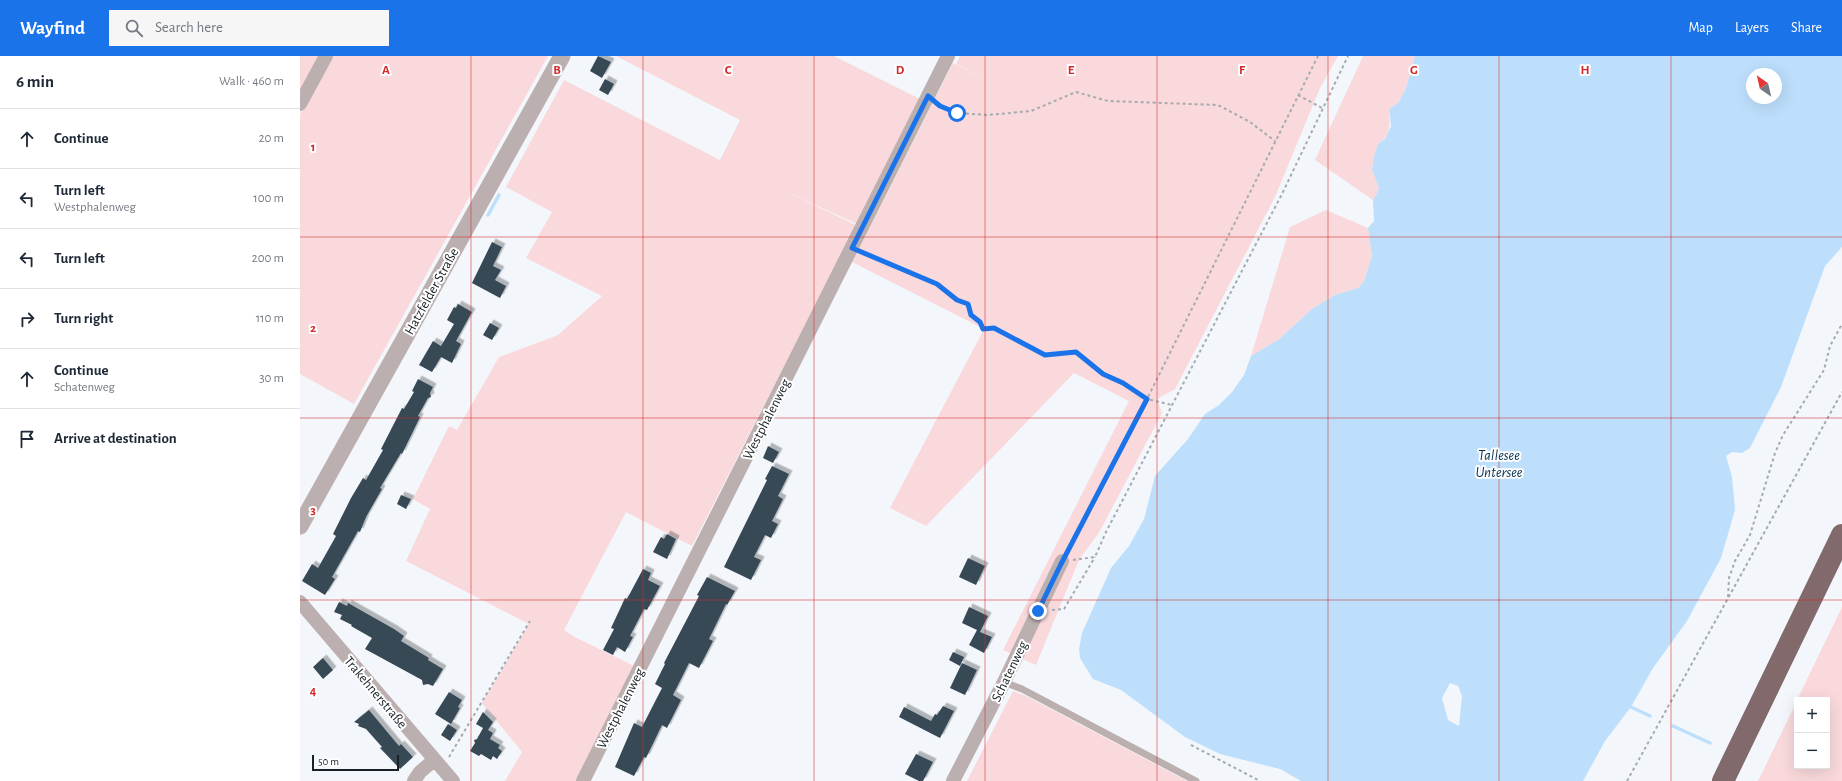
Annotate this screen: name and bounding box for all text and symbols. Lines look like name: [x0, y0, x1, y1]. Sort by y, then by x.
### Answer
search box: [109, 10, 389, 46]
icon: search: [123, 17, 145, 39]
text: Wayfind: [20, 19, 85, 38]
text: Search here: [155, 20, 223, 35]
text: Map: [1688, 21, 1713, 35]
text: Layers: [1735, 21, 1769, 35]
text: Share: [1791, 21, 1822, 35]
text: A: [382, 64, 390, 77]
text: B: [553, 64, 561, 77]
text: C: [725, 64, 732, 77]
text: D: [896, 64, 905, 77]
text: E: [1068, 64, 1075, 77]
text: F: [1239, 64, 1246, 77]
text: G: [1410, 64, 1418, 77]
text: H: [1580, 64, 1590, 77]
north arrow: [1746, 68, 1782, 104]
text: 6 min: [16, 73, 54, 90]
text: Walk · 460 m: [219, 75, 284, 88]
route start: [948, 104, 966, 122]
icon: ahead: [16, 128, 38, 150]
text: Continue: [54, 131, 109, 146]
text: 20 m: [259, 132, 284, 145]
text: 1: [311, 141, 315, 154]
text: Turn left: [54, 183, 105, 198]
icon: left: [16, 188, 38, 210]
text: 100 m: [253, 192, 284, 205]
text: Westphalenweg: [54, 201, 136, 214]
street label: Hatzfelder Straße: [402, 246, 461, 337]
icon: left: [16, 248, 38, 270]
text: Turn left: [54, 251, 105, 266]
text: 200 m: [252, 252, 284, 265]
icon: right: [16, 308, 38, 330]
text: Turn right: [54, 311, 113, 326]
text: 110 m: [256, 312, 284, 325]
text: 2: [310, 322, 316, 335]
text: Continue: [54, 363, 109, 378]
icon: ahead: [16, 368, 38, 390]
text: 30 m: [259, 372, 284, 385]
street label: Westphalenweg: [741, 377, 793, 462]
text: Schatenweg: [54, 381, 115, 394]
icon: arrive: [16, 428, 38, 450]
text: Arrive at destination: [54, 431, 177, 446]
water label: Tallesee Untersee: [1475, 448, 1523, 480]
text: 3: [310, 504, 316, 517]
route end: [1029, 602, 1047, 620]
street label: Schatenweg: [989, 639, 1031, 704]
street label: Trakehnerstraße: [341, 654, 409, 731]
street label: Westphalenweg: [595, 666, 647, 751]
text: 4: [310, 685, 317, 698]
map controls: [1794, 697, 1830, 769]
button: +: [1794, 697, 1830, 733]
button: −: [1794, 733, 1830, 769]
scale bar: [312, 753, 399, 772]
text: 50 m: [318, 756, 339, 767]

